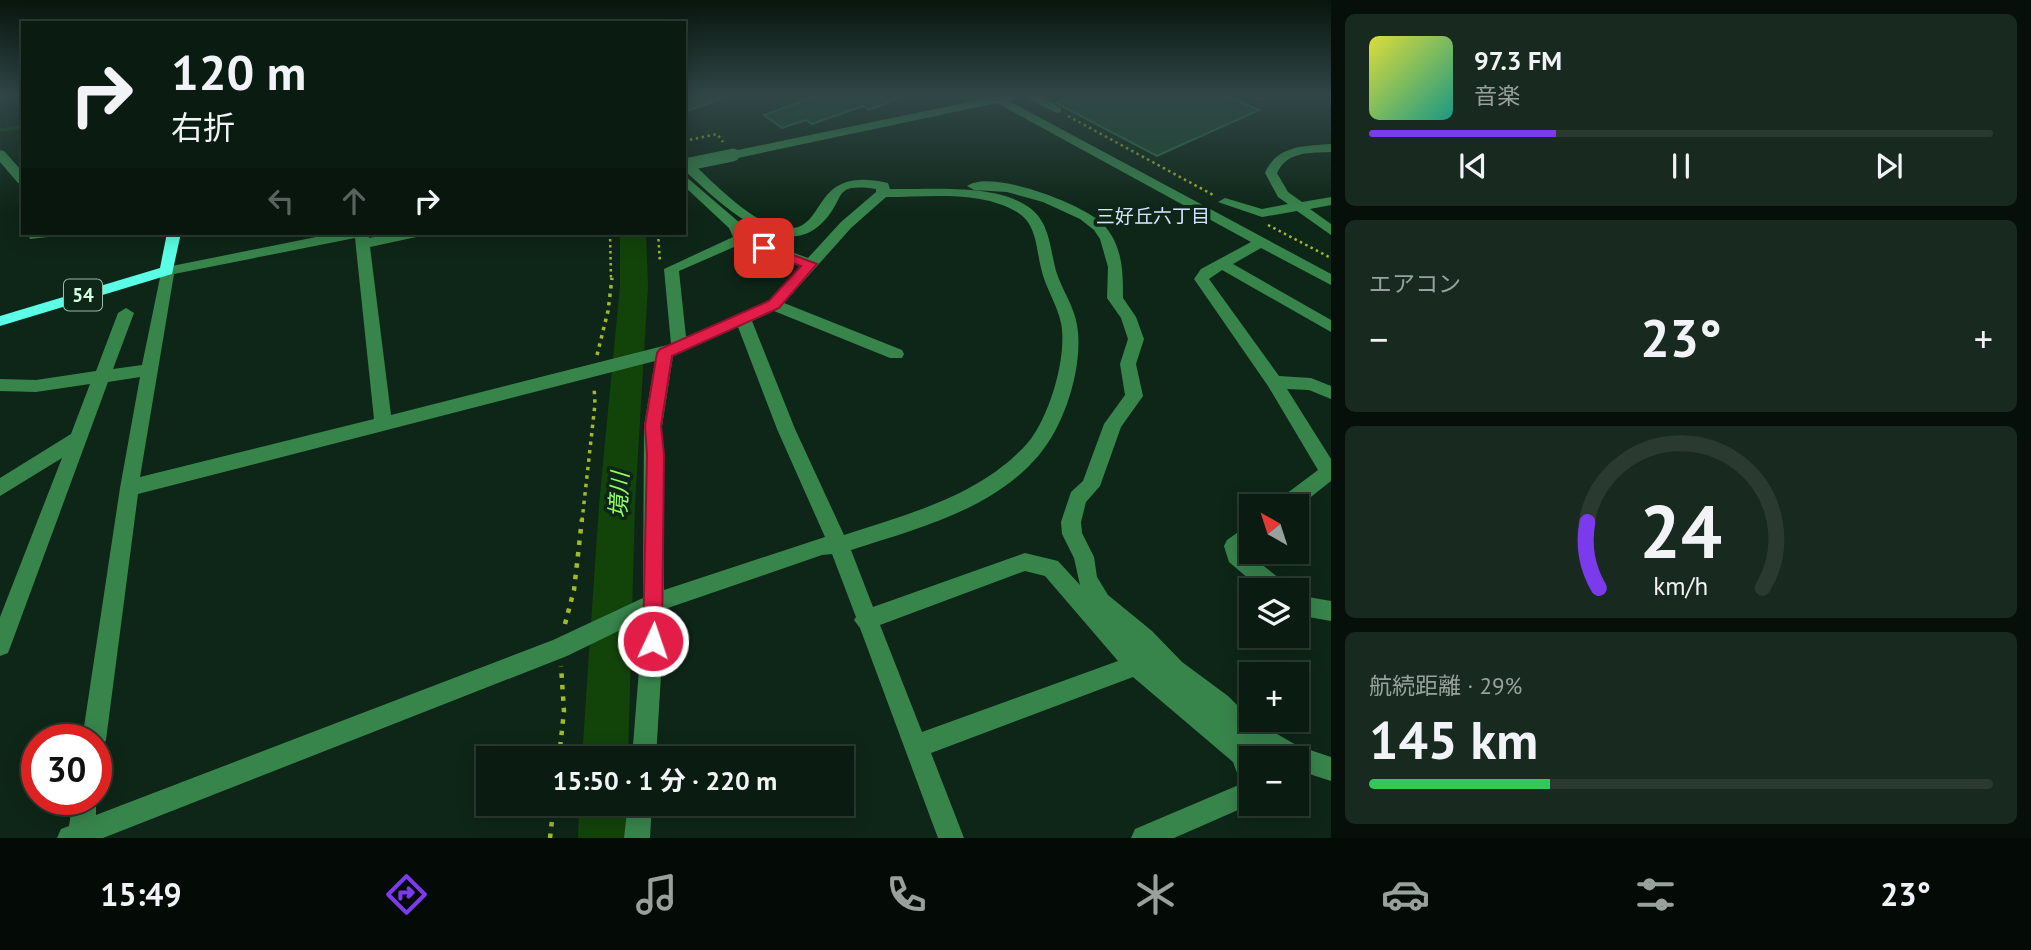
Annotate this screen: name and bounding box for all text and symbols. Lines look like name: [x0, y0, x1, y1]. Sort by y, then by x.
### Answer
text: 120 m: [171, 40, 306, 104]
text: 97.3 FM: [1474, 44, 1562, 77]
icon: right: [56, 49, 147, 140]
text: 音楽: [1474, 81, 1520, 110]
text: 右折: [171, 106, 235, 148]
icon: previous: [1454, 147, 1492, 185]
icon: pause: [1662, 147, 1700, 185]
icon: next: [1870, 147, 1908, 185]
icon: left: [262, 182, 300, 220]
icon: ahead: [335, 182, 373, 220]
icon: right: [408, 182, 446, 220]
district label: 三好丘六丁目: [1096, 204, 1210, 228]
pin: [734, 218, 794, 278]
icon: arrive: [745, 229, 783, 267]
text: エアコン: [1369, 269, 1461, 298]
road number: 54: [64, 280, 102, 310]
text: 23°: [1640, 304, 1722, 371]
text: −: [1369, 314, 1388, 363]
text: +: [1974, 314, 1993, 363]
water label: 境川: [603, 468, 634, 519]
text: 24: [1640, 484, 1722, 578]
north arrow: [1239, 494, 1309, 564]
map controls: [1239, 494, 1309, 816]
text: km/h: [1654, 570, 1708, 602]
button: layers: [1239, 578, 1309, 648]
position arrow: [616, 604, 690, 678]
button: +: [1239, 662, 1309, 732]
text: 航続距離 · 29%: [1369, 671, 1522, 700]
text: 145 km: [1369, 706, 1538, 773]
speed limit sign: 30: [21, 724, 112, 815]
button: −: [1239, 746, 1309, 816]
text: 15:50 · 1 分 · 220 m: [553, 764, 777, 797]
icon: directions: [382, 870, 431, 919]
icon: music: [632, 870, 681, 919]
icon: phone: [882, 870, 931, 919]
icon: climate: [1131, 870, 1180, 919]
icon: car: [1381, 870, 1430, 919]
icon: filters: [1631, 870, 1680, 919]
text: 15:49: [100, 873, 182, 915]
text: 23°: [1880, 873, 1931, 915]

